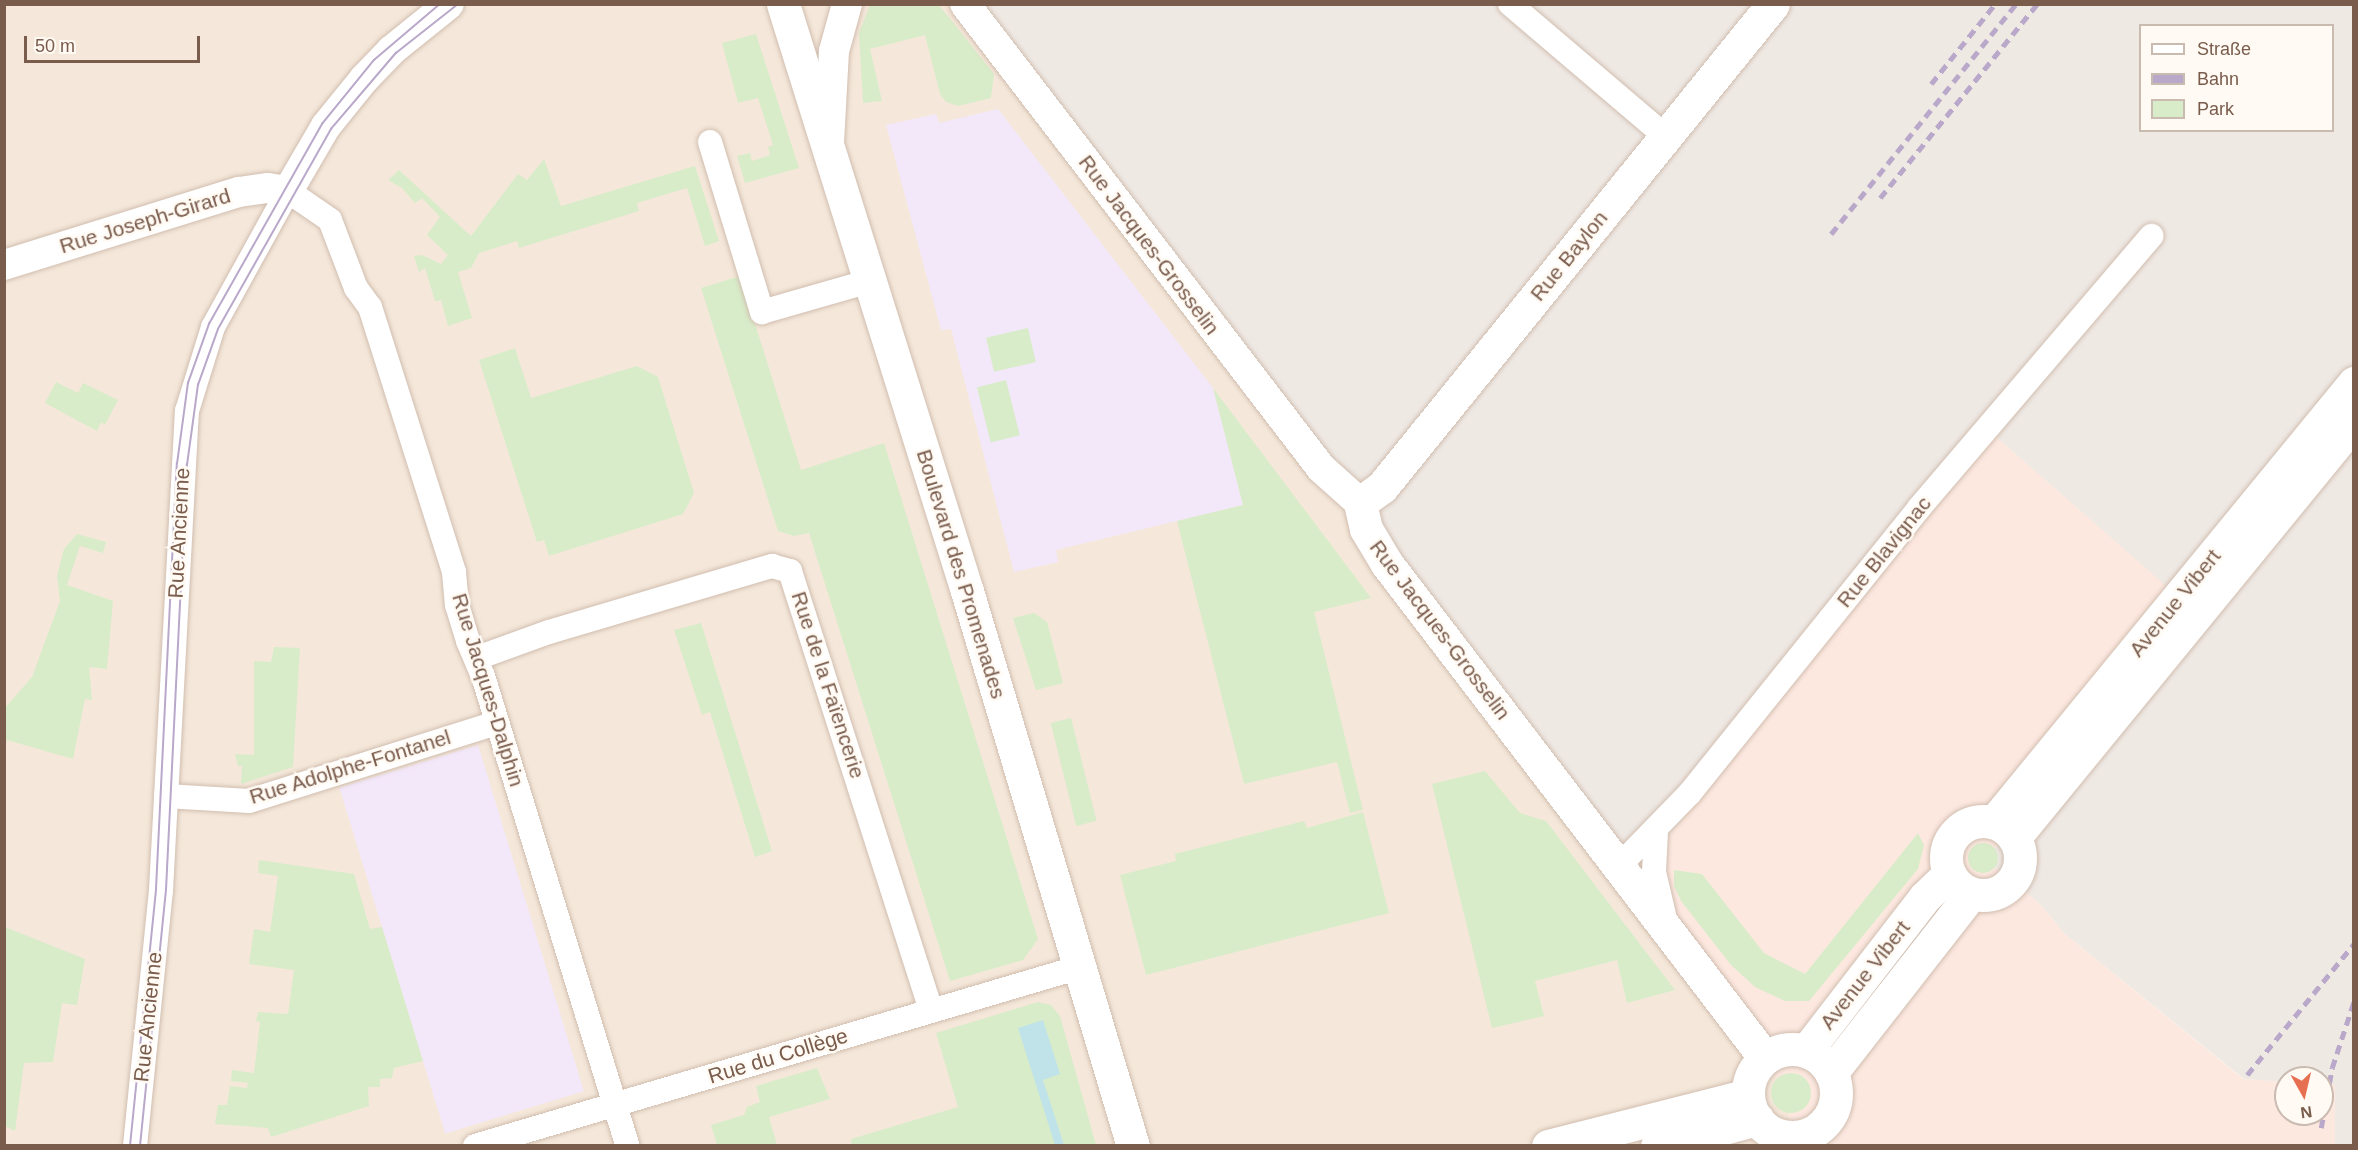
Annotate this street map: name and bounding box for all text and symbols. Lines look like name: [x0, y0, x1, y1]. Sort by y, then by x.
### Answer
scale bar: [27, 24, 202, 62]
legend: [2139, 24, 2334, 132]
text: 50 m: [35, 36, 75, 56]
text: Straße: [2197, 39, 2251, 59]
text: Bahn: [2197, 69, 2239, 89]
text: Park: [2197, 99, 2234, 119]
street label: Rue Jacques-Grosselin: [1073, 150, 1225, 340]
street label: Rue Joseph-Girard: [56, 183, 234, 259]
street label: Rue Baylon: [1525, 206, 1613, 306]
street label: Boulevard des Promenades: [911, 446, 1011, 702]
street label: Rue Ancienne: [163, 466, 195, 600]
street label: Rue Blavignac: [1832, 491, 1936, 613]
street label: Rue Jacques-Grosselin: [1364, 535, 1516, 725]
street label: Avenue Vibert: [2124, 544, 2226, 662]
street label: Rue de la Faïencerie: [786, 588, 870, 782]
street label: Rue Jacques-Dalphin: [447, 590, 529, 790]
street label: Rue Adolphe-Fontanel: [246, 724, 454, 810]
street label: Avenue Vibert: [1815, 916, 1915, 1034]
street label: Rue Ancienne: [129, 950, 167, 1084]
street label: Rue du Collège: [705, 1023, 851, 1089]
north arrow: [2274, 1066, 2334, 1126]
text: N: [2299, 1103, 2313, 1122]

